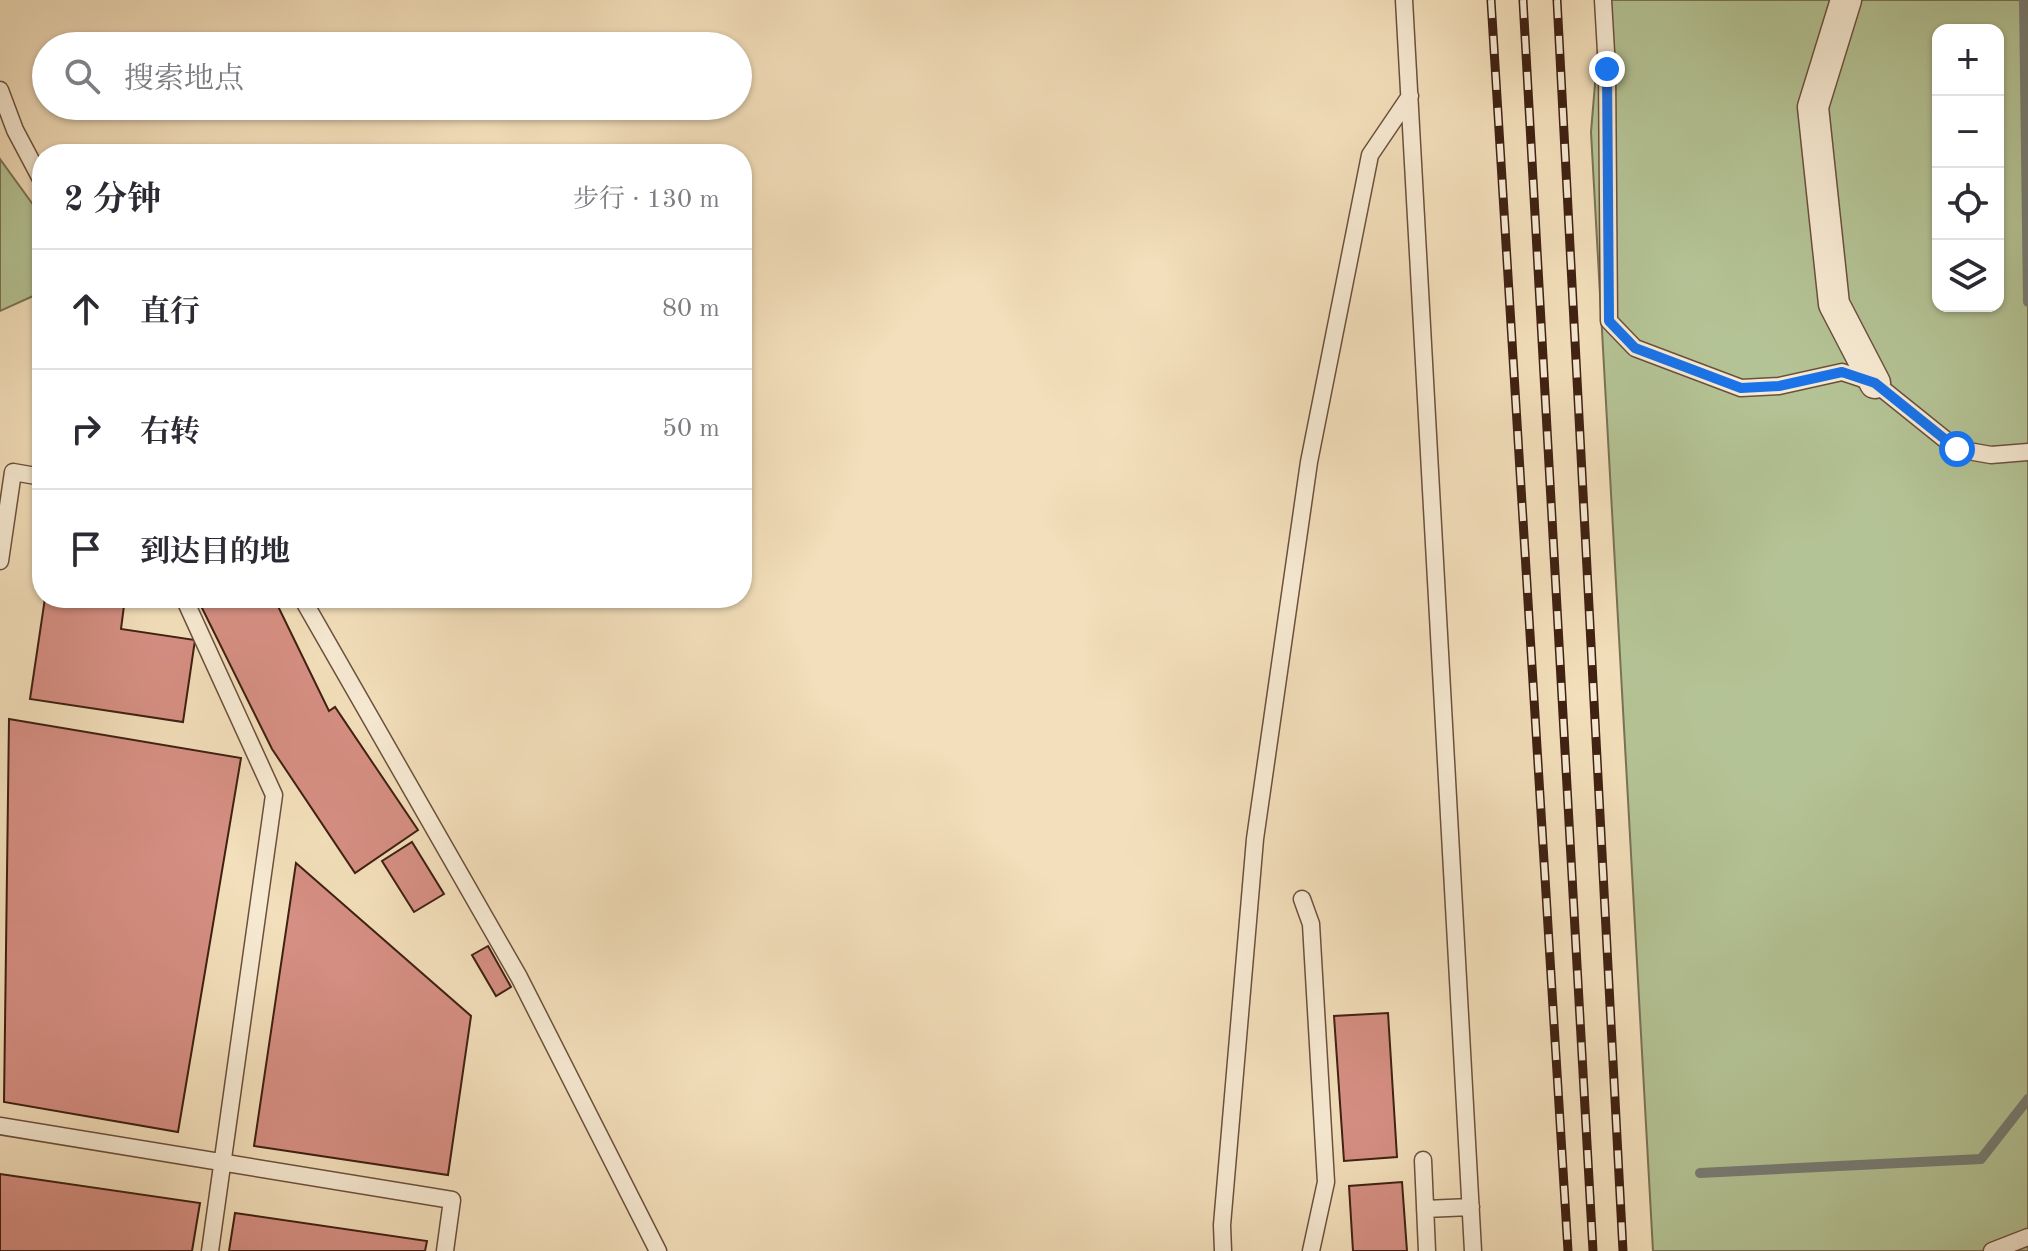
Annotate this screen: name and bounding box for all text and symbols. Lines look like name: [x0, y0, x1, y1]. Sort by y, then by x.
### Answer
map controls: [1932, 24, 2004, 312]
button: +: [1932, 24, 2004, 96]
search box: [32, 32, 752, 120]
route end: [1589, 51, 1625, 87]
icon: search: [60, 54, 104, 98]
text: 搜索地点: [124, 65, 244, 95]
button: −: [1932, 96, 2004, 168]
button: locate: [1932, 168, 2004, 240]
text: 2 分钟: [64, 184, 161, 218]
text: 步行 · 130 m: [573, 187, 720, 213]
button: layers: [1932, 240, 2004, 312]
icon: ahead: [64, 287, 108, 331]
text: 80 m: [662, 296, 720, 322]
text: 直行: [140, 298, 200, 328]
icon: right: [64, 407, 108, 451]
text: 50 m: [662, 416, 720, 442]
text: 右转: [140, 418, 200, 448]
route start: [1939, 431, 1975, 467]
icon: arrive: [64, 527, 108, 571]
text: 到达目的地: [140, 538, 290, 568]

